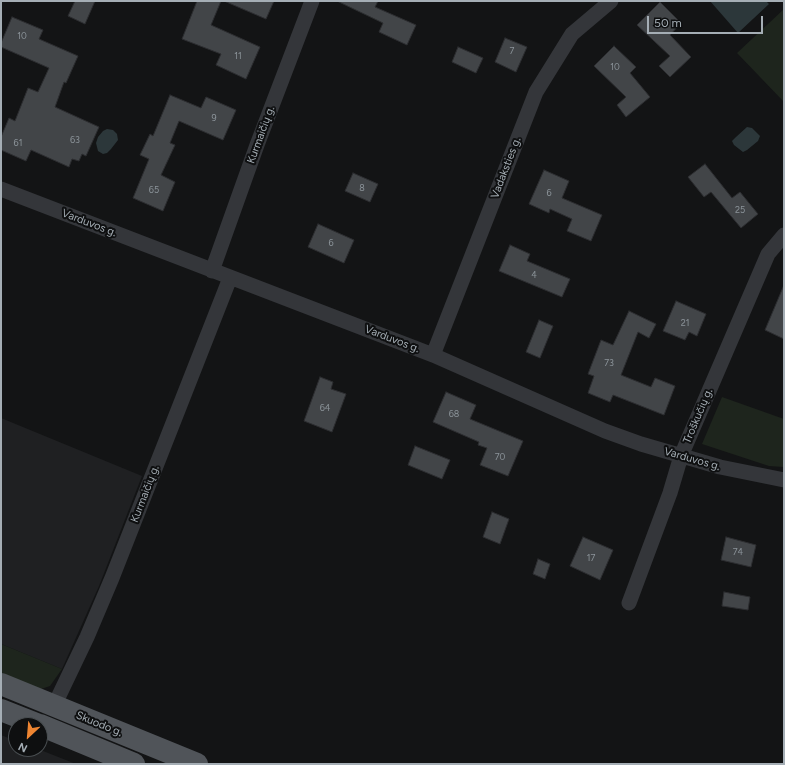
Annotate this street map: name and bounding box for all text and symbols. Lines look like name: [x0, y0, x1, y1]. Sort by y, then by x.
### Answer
scale bar: [649, 8, 765, 34]
text: 50 m: [654, 16, 682, 30]
house number: 10: [17, 31, 27, 41]
house number: 7: [510, 46, 514, 56]
house number: 11: [234, 51, 242, 61]
house number: 10: [610, 62, 620, 72]
street label: Kurmaičių g.: [245, 104, 277, 166]
house number: 9: [211, 113, 217, 123]
house number: 63: [70, 135, 80, 145]
street label: Vadaksties g.: [488, 135, 524, 201]
house number: 61: [14, 138, 22, 148]
house number: 8: [359, 183, 365, 193]
house number: 65: [149, 185, 159, 195]
house number: 6: [546, 188, 552, 198]
house number: 25: [735, 205, 745, 215]
street label: Varduvos g.: [60, 207, 118, 239]
house number: 6: [328, 238, 334, 248]
house number: 4: [531, 270, 537, 280]
house number: 21: [681, 318, 689, 328]
street label: Varduvos g.: [363, 323, 421, 355]
house number: 73: [604, 358, 614, 368]
street label: Troškučių g.: [681, 387, 715, 445]
house number: 64: [320, 403, 330, 413]
house number: 68: [449, 409, 459, 419]
street label: Varduvos g.: [662, 445, 722, 473]
house number: 70: [495, 452, 505, 462]
street label: Kurmaičių g.: [128, 464, 162, 524]
house number: 74: [733, 547, 743, 557]
house number: 17: [587, 553, 595, 563]
street label: Skuodo g.: [74, 709, 124, 739]
north arrow: [8, 717, 48, 757]
text: N: [16, 740, 30, 755]

